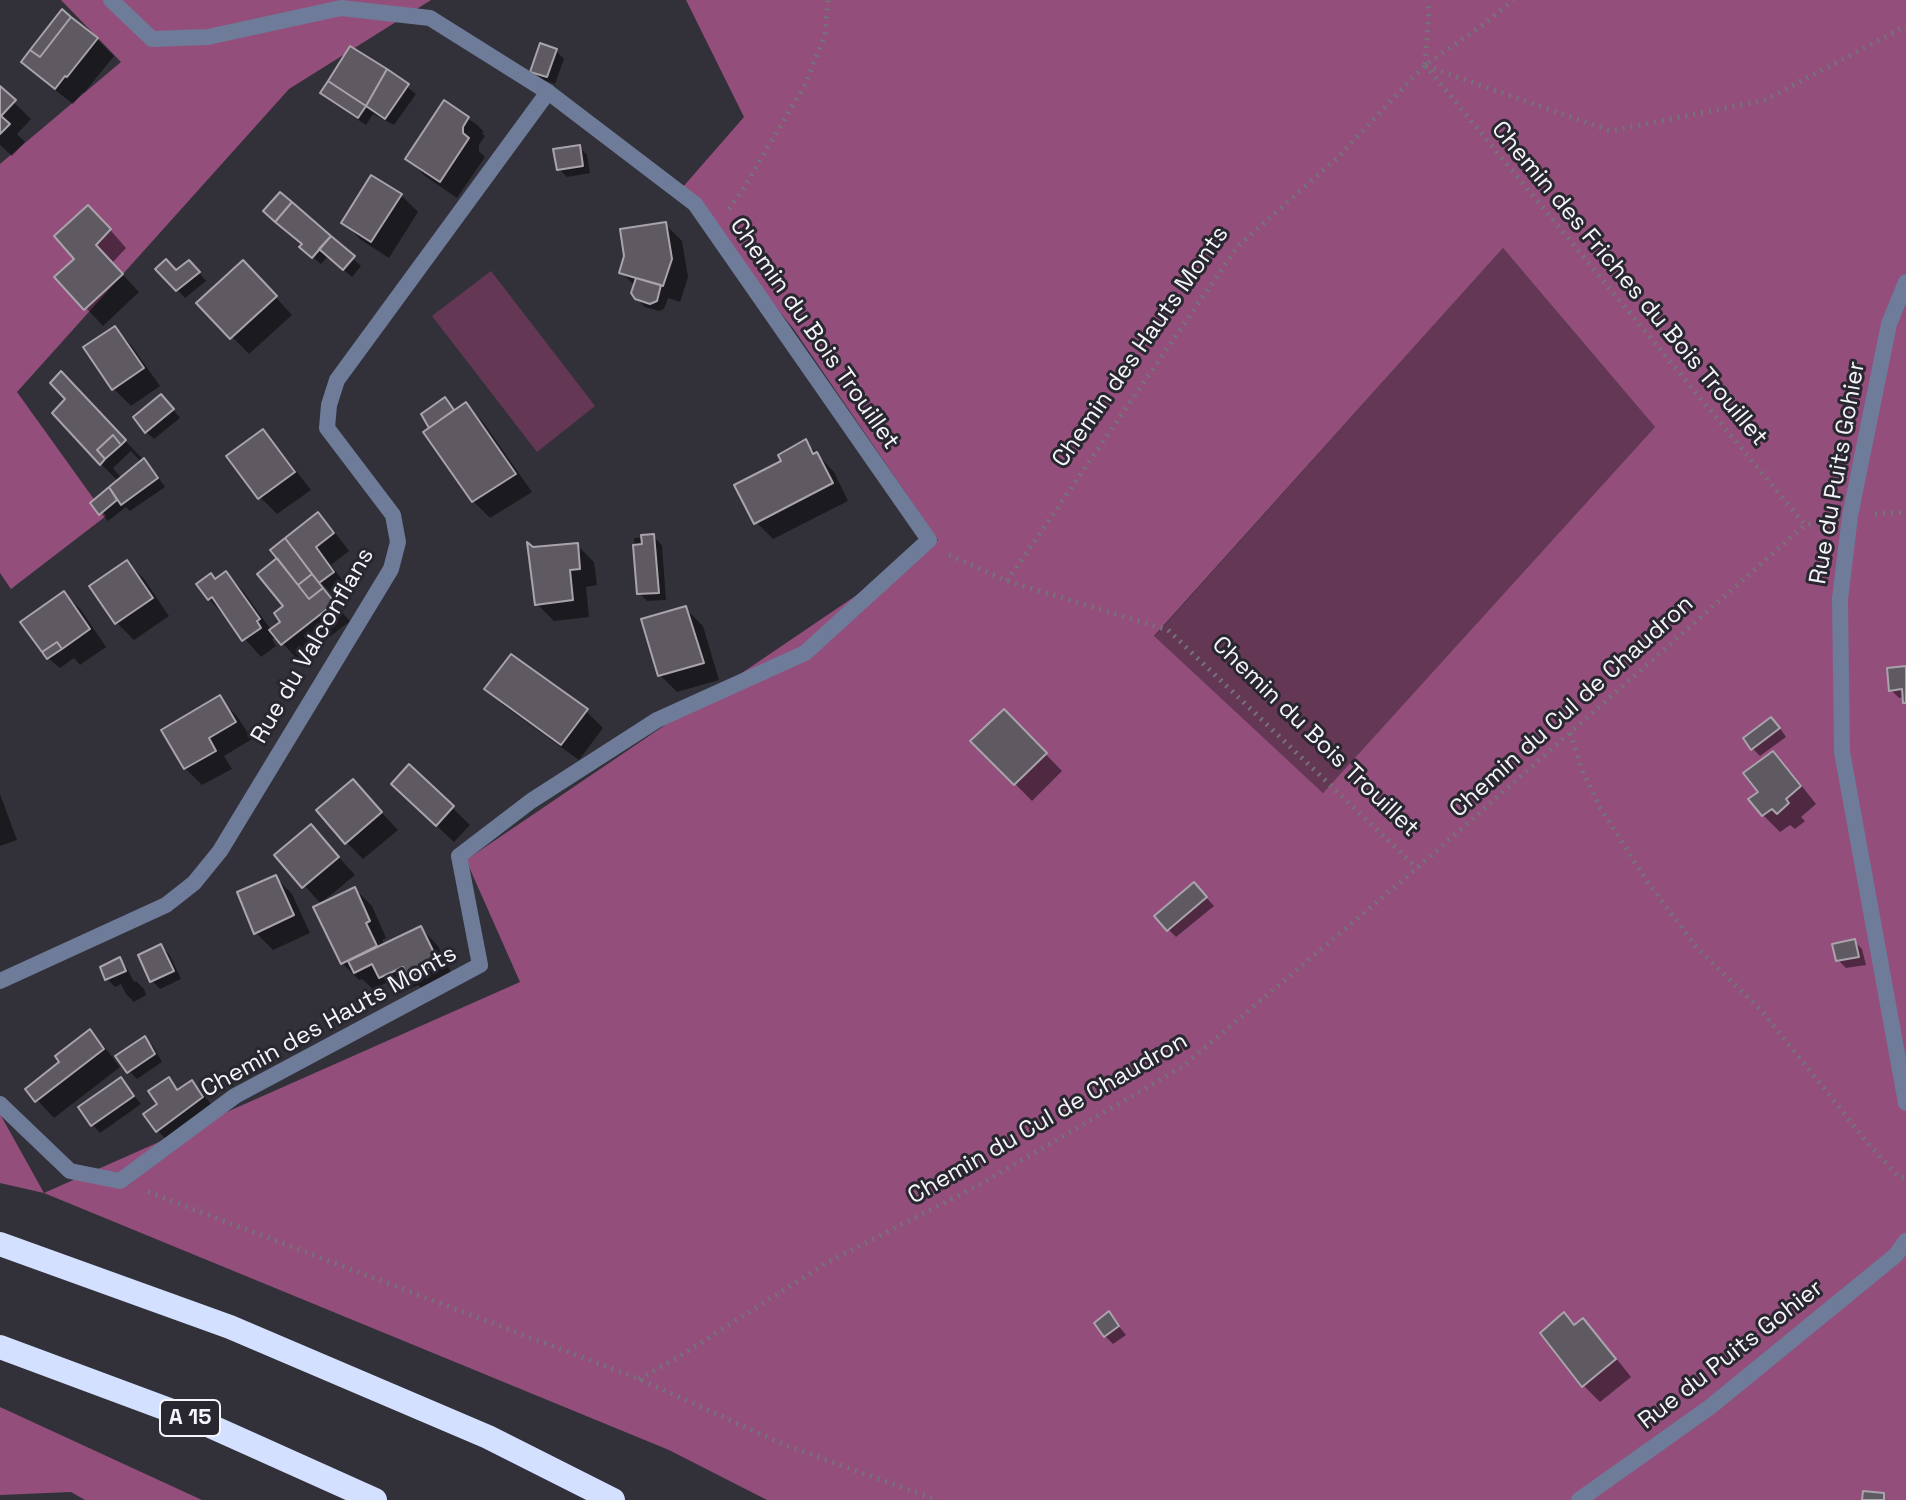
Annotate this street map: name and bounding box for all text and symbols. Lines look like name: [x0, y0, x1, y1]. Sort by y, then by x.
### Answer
street label: Chemin des Friches du Bois Trouillet: [1485, 116, 1773, 452]
street label: Chemin du Bois Trouillet: [723, 213, 905, 455]
street label: Chemin des Hauts Monts: [1047, 221, 1235, 473]
street label: Rue du Puits Gohier: [1804, 359, 1872, 587]
street label: Rue du Valconflans: [245, 543, 381, 749]
street label: Chemin du Cul de Chaudron: [1444, 590, 1700, 824]
street label: Chemin du Bois Trouillet: [1206, 631, 1424, 843]
street label: Chemin des Hauts Monts: [196, 940, 462, 1104]
street label: Chemin du Cul de Chaudron: [903, 1027, 1193, 1211]
street label: Rue du Puits Gohier: [1633, 1274, 1829, 1436]
road number: A 15: [160, 1400, 220, 1436]

